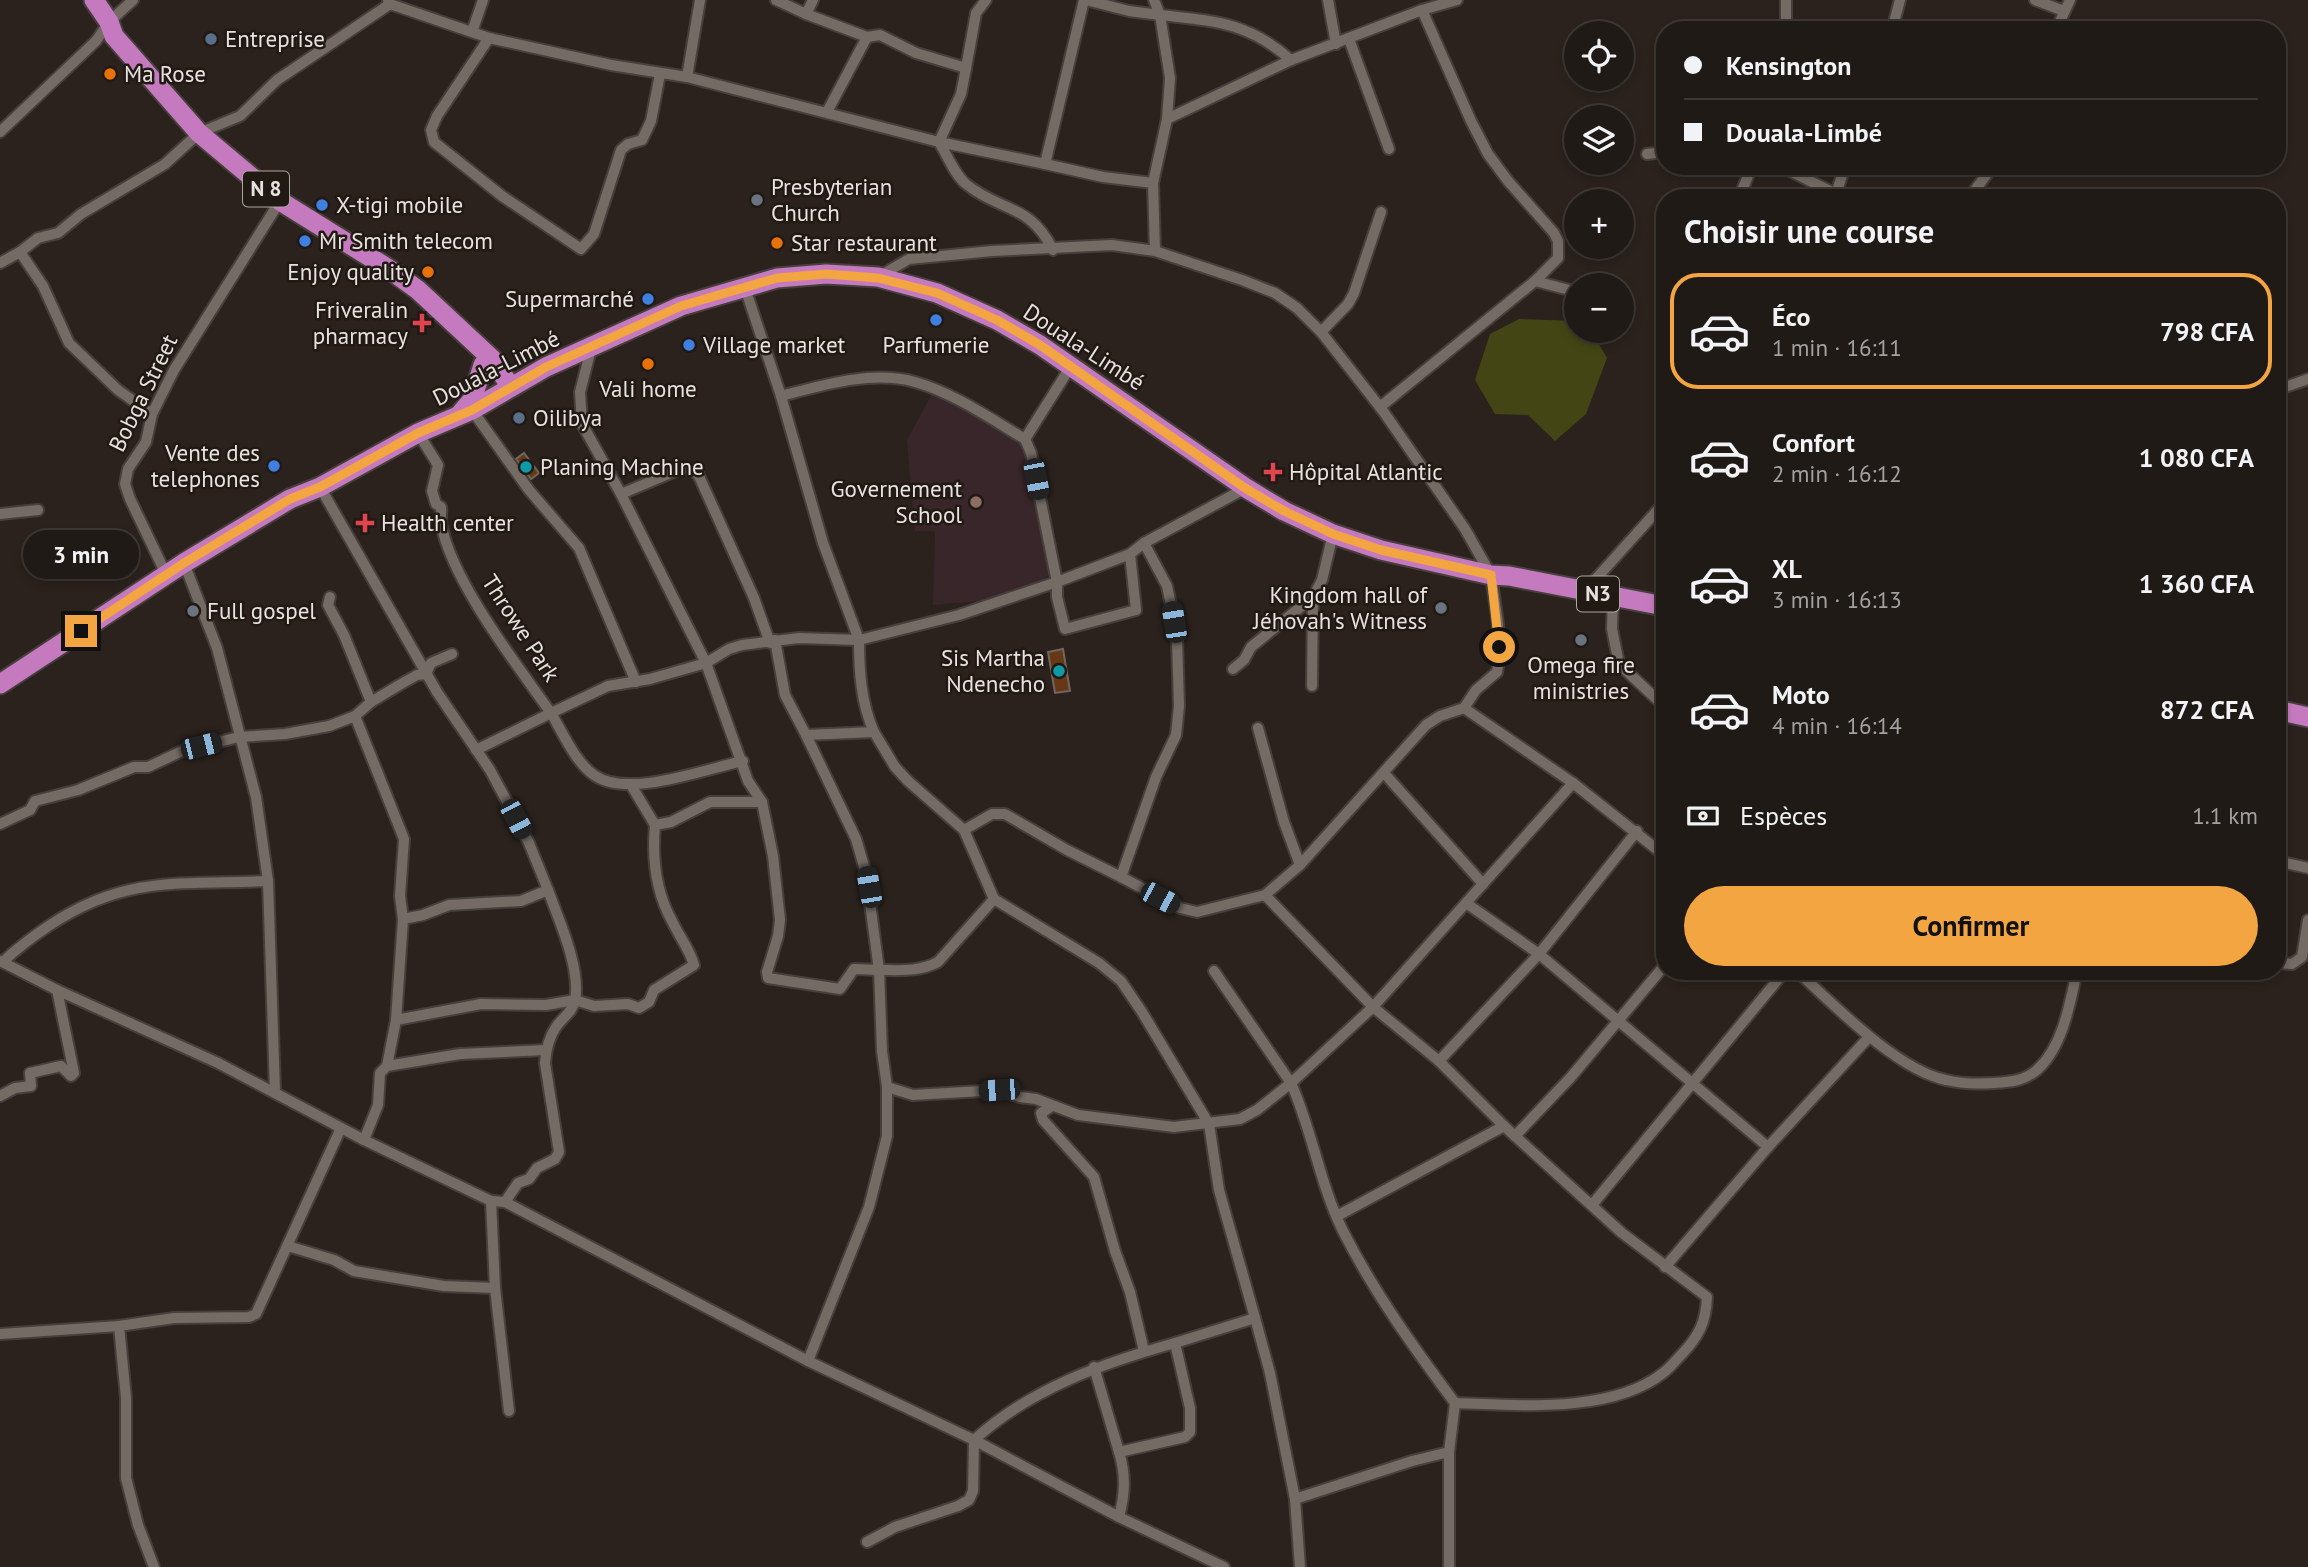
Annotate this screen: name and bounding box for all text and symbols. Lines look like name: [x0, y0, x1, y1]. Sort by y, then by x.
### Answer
map controls: [1564, 21, 1634, 343]
button: locate: [1564, 21, 1634, 91]
place label: Entreprise: [225, 24, 325, 53]
marker: Entreprise: [203, 31, 219, 47]
text: Kensington: [1726, 49, 1851, 82]
place label: Ma Rose: [124, 59, 206, 88]
marker: Ma Rose: [102, 66, 118, 82]
button: layers: [1564, 105, 1634, 175]
text: Douala-Limbé: [1726, 116, 1882, 149]
road number: N 8: [243, 172, 289, 206]
place label: Presbyterian Church: [771, 172, 892, 227]
button: +: [1564, 189, 1634, 259]
place label: X-tigi mobile: [336, 190, 463, 219]
marker: Presbyterian Church: [749, 192, 765, 208]
marker: X-tigi mobile: [314, 197, 330, 213]
text: Choisir une course: [1684, 210, 1934, 252]
place label: Mr Smith telecom: [319, 226, 493, 255]
place label: Star restaurant: [791, 228, 937, 257]
marker: Mr Smith telecom: [297, 233, 313, 249]
marker: Star restaurant: [769, 235, 785, 251]
place label: Enjoy quality: [287, 257, 414, 286]
marker: Enjoy quality: [420, 264, 436, 280]
button: −: [1564, 273, 1634, 343]
place label: Supermarché: [505, 284, 634, 313]
marker: Supermarché: [640, 291, 656, 307]
place label: Friveralin pharmacy: [313, 295, 408, 350]
street label: Douala-Limbé: [1018, 297, 1150, 396]
icon: car: [1688, 300, 1751, 363]
text: Éco: [1772, 300, 1810, 333]
marker: Parfumerie: [928, 312, 944, 328]
marker: Friveralin pharmacy: [414, 315, 430, 331]
text: 798 CFA: [2160, 315, 2254, 348]
street label: Douala-Limbé: [428, 323, 564, 412]
street label: Bobga Street: [102, 329, 183, 456]
place label: Village market: [702, 330, 846, 359]
place label: Parfumerie: [882, 330, 990, 359]
text: 1 min · 16:11: [1772, 333, 1902, 362]
marker: Village market: [681, 337, 697, 353]
marker: Vali home: [640, 356, 656, 372]
place label: Vali home: [598, 374, 697, 403]
place label: Oilibya: [533, 403, 602, 432]
marker: Oilibya: [511, 410, 527, 426]
icon: car: [1688, 426, 1751, 489]
text: Confort: [1772, 426, 1855, 459]
place label: Vente des telephones: [151, 438, 260, 493]
text: 1 080 CFA: [2139, 441, 2254, 474]
place label: Planing Machine: [540, 452, 704, 481]
car: [1022, 456, 1051, 502]
place label: Hôpital Atlantic: [1289, 457, 1443, 486]
marker: Vente des telephones: [266, 458, 282, 474]
marker: Planing Machine: [518, 459, 534, 475]
text: 2 min · 16:12: [1772, 459, 1902, 488]
marker: Hôpital Atlantic: [1263, 462, 1283, 482]
place label: Governement School: [831, 474, 962, 529]
marker: Governement School: [968, 494, 984, 510]
place label: Health center: [381, 508, 514, 537]
marker: Health center: [355, 513, 375, 533]
callout: 3 min: [23, 530, 139, 578]
text: 3 min: [53, 540, 109, 569]
icon: car: [1688, 552, 1751, 615]
text: XL: [1772, 552, 1802, 585]
text: 1 360 CFA: [2139, 567, 2254, 600]
street label: Throwe Park: [476, 569, 567, 687]
road number: N3: [1577, 576, 1619, 612]
place label: Kingdom hall of Jéhovah's Witness: [1252, 580, 1429, 635]
text: 3 min · 16:13: [1772, 585, 1902, 614]
place label: Full gospel: [207, 596, 316, 625]
car: [1161, 600, 1188, 644]
marker: Kingdom hall of Jéhovah's Witness: [1433, 600, 1449, 616]
marker: Full gospel: [185, 603, 201, 619]
route end: [65, 615, 97, 647]
route start: [1483, 631, 1515, 663]
marker: Omega fire ministries: [1573, 632, 1589, 648]
place label: Sis Martha Ndenecho: [941, 643, 1045, 698]
place label: Omega fire ministries: [1527, 650, 1635, 705]
marker: Sis Martha Ndenecho: [1051, 663, 1067, 679]
icon: car: [1688, 678, 1751, 741]
text: Moto: [1772, 678, 1830, 711]
text: 872 CFA: [2160, 693, 2254, 726]
text: 4 min · 16:14: [1772, 711, 1902, 740]
car: [179, 731, 224, 761]
car: [497, 796, 536, 842]
icon: cash: [1684, 797, 1722, 835]
text: Espèces: [1740, 799, 1827, 832]
text: 1.1 km: [2192, 801, 2258, 830]
car: [856, 864, 883, 910]
car: [1137, 879, 1184, 917]
button: Confirmer: [1684, 886, 2258, 966]
car: [978, 1078, 1021, 1102]

